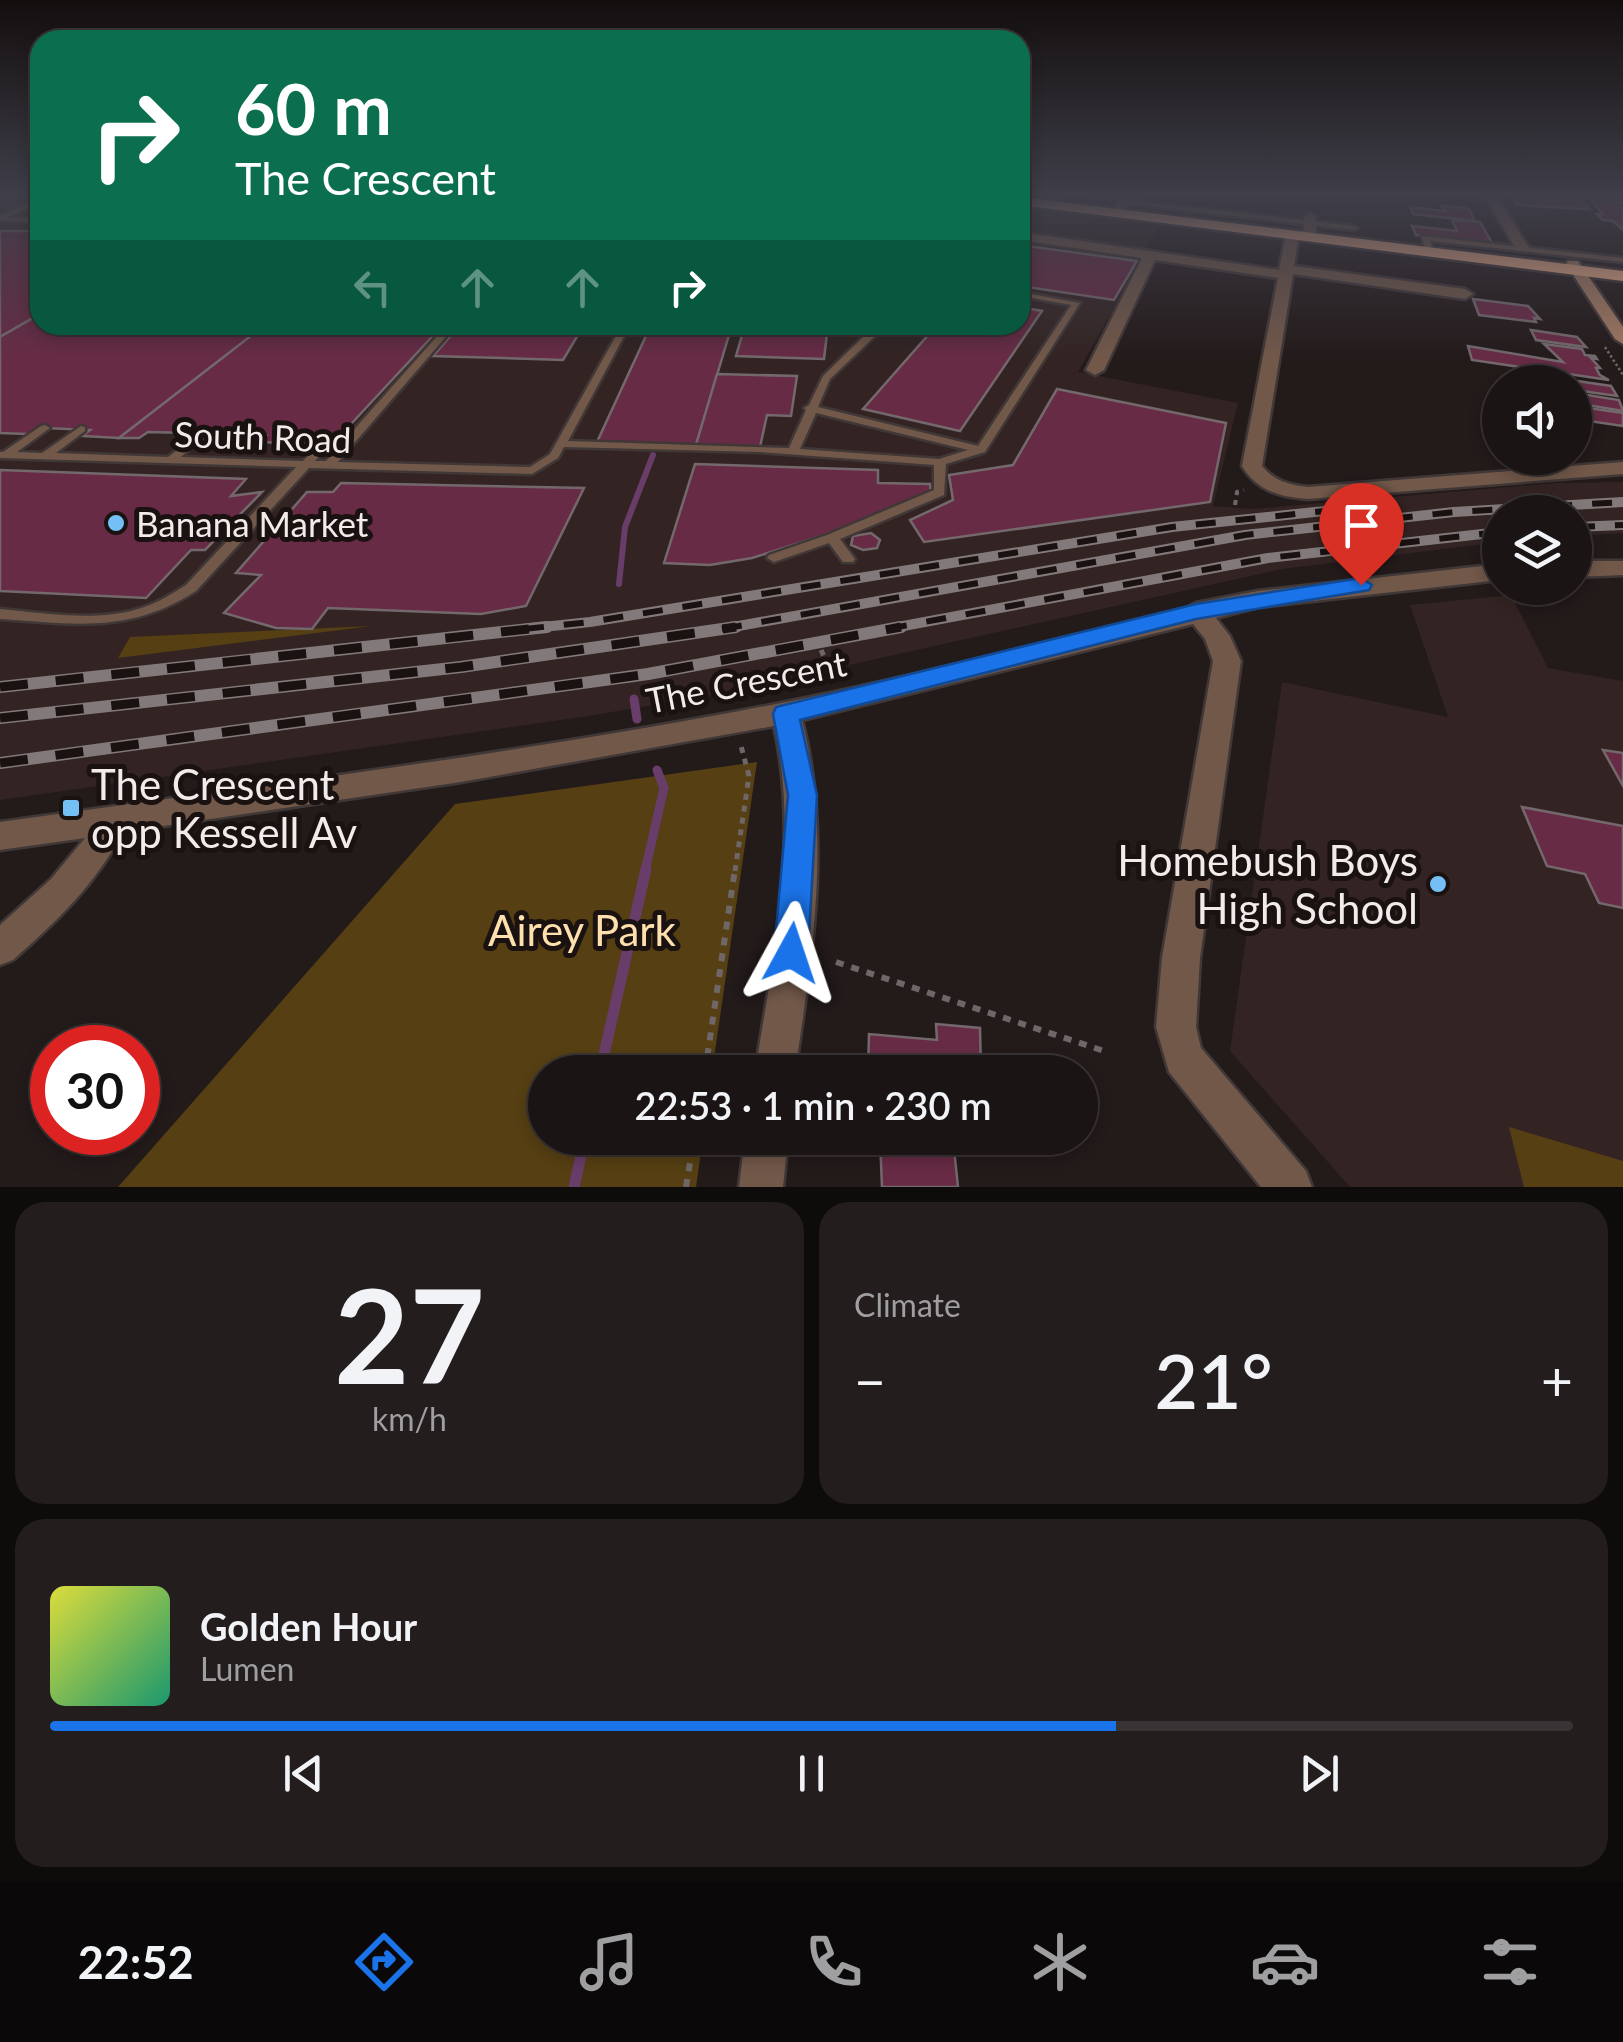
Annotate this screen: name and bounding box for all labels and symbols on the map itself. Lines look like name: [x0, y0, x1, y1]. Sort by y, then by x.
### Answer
street label: South Road: [174, 412, 352, 460]
pin: [1319, 483, 1404, 586]
place label: Banana Market: [136, 502, 369, 544]
marker: Banana Market: [105, 512, 127, 534]
street label: The Crescent: [642, 641, 850, 721]
place label: The Crescent opp Kessell Av: [91, 759, 358, 857]
marker: The Crescent opp Kessell Av: [60, 797, 82, 819]
place label: Homebush Boys High School: [1117, 835, 1418, 933]
marker: Homebush Boys High School: [1427, 873, 1449, 895]
position arrow: [739, 901, 843, 1005]
park label: Airey Park: [488, 905, 677, 955]
speed limit sign: 30: [30, 1025, 160, 1155]

